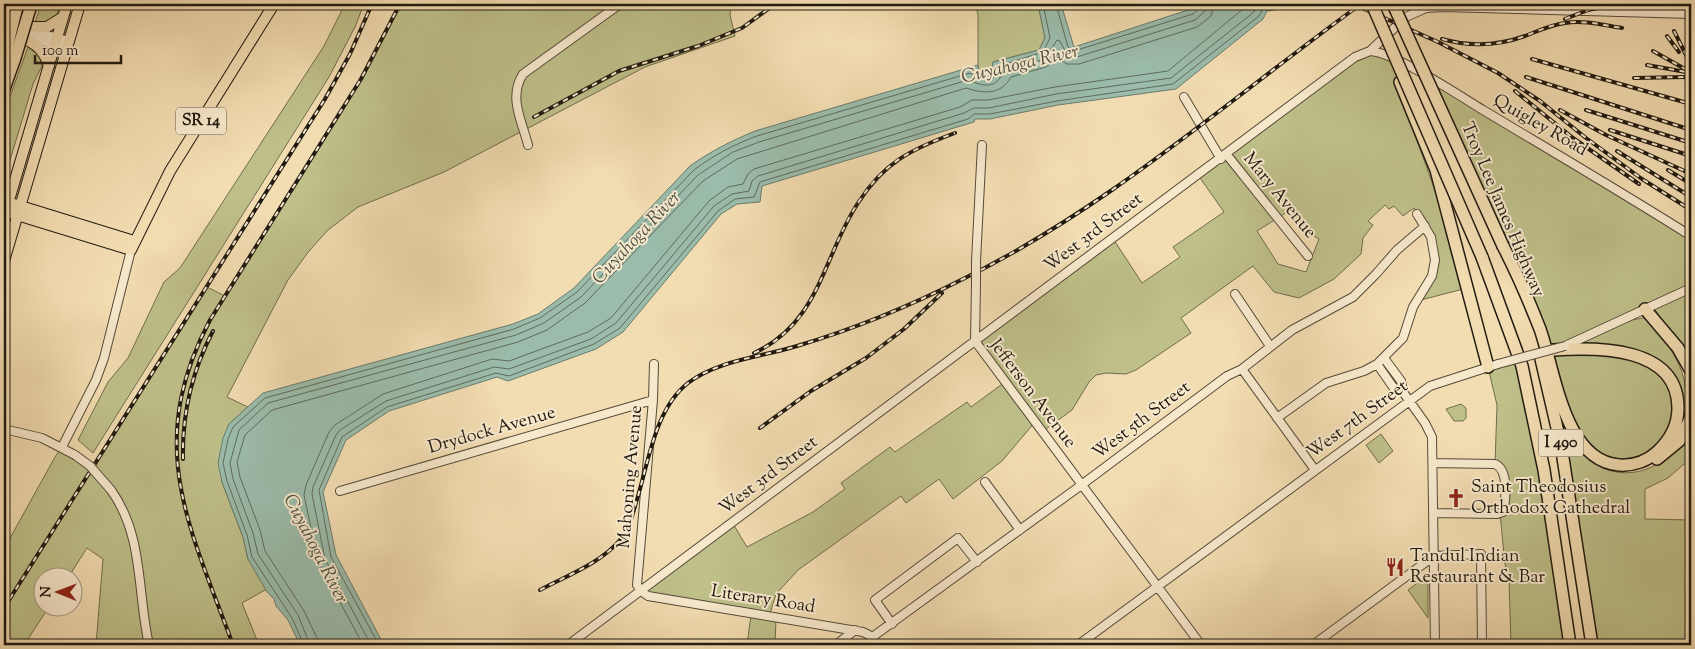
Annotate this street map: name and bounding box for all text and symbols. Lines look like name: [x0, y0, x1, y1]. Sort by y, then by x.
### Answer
scale bar: [35, 32, 121, 64]
water label: Cuyahoga River: [959, 38, 1082, 92]
text: 100 m: [42, 41, 79, 62]
street label: Quigley Road: [1488, 88, 1592, 164]
road number: SR 14: [176, 108, 226, 134]
street label: Troy Lee James Highway: [1453, 118, 1551, 302]
street label: Mary Avenue: [1236, 147, 1322, 245]
water label: Cuyahoga River: [586, 185, 688, 291]
street label: West 3rd Street: [1039, 187, 1149, 279]
street label: Jefferson Avenue: [982, 333, 1082, 454]
street label: West 7th Street: [1302, 374, 1414, 466]
street label: West 5th Street: [1088, 375, 1196, 467]
street label: Drydock Avenue: [425, 400, 559, 462]
street label: Mahoning Avenue: [612, 404, 650, 550]
road number: I 490: [1538, 429, 1584, 456]
street label: West 3rd Street: [714, 430, 824, 522]
place label: Saint Theodosius Orthodox Cathedral: [1471, 475, 1630, 522]
church icon: Saint Theodosius Orthodox Cathedral: [1445, 487, 1467, 509]
water label: Cuyahoga River: [276, 489, 354, 609]
place label: Tandul Indian Restaurant & Bar: [1410, 544, 1545, 591]
restaurant icon: Tandul Indian Restaurant & Bar: [1384, 556, 1406, 578]
north arrow: [32, 566, 82, 616]
street label: Literary Road: [709, 579, 817, 621]
text: N: [37, 586, 57, 598]

